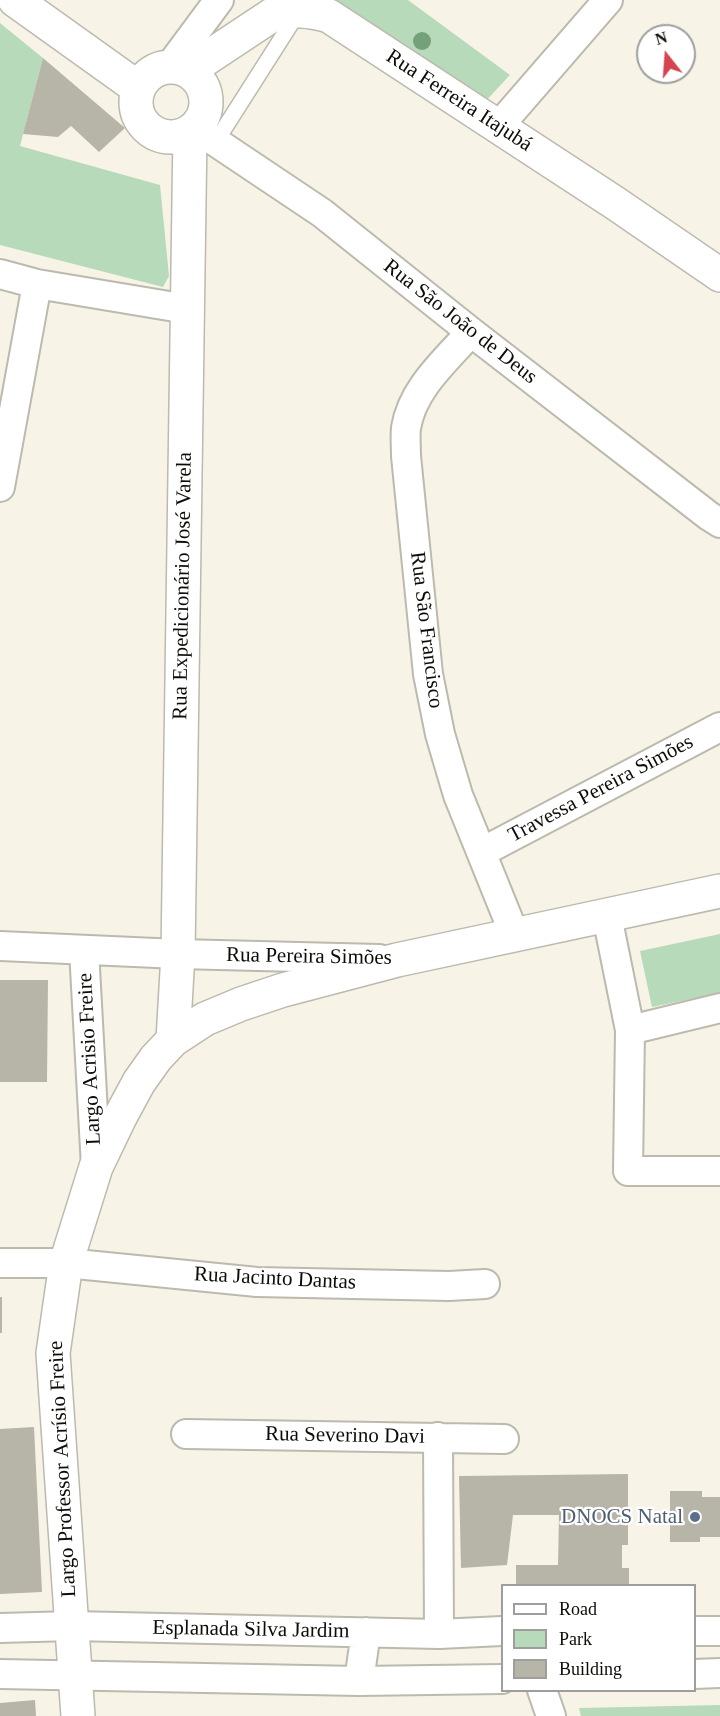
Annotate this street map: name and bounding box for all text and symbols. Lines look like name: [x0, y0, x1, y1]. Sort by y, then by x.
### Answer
north arrow: [636, 24, 696, 84]
text: N: [653, 28, 669, 48]
street label: Rua Ferreira Itajubá: [381, 44, 537, 158]
street label: Rua São João de Deus: [378, 254, 542, 390]
street label: Rua Expedicionário José Varela: [168, 452, 198, 720]
street label: Rua São Francisco: [404, 550, 448, 710]
street label: Travessa Pereira Simões: [504, 730, 698, 848]
street label: Rua Pereira Simões: [226, 943, 392, 971]
street label: Largo Acrisio Freire: [73, 972, 107, 1146]
street label: Rua Jacinto Dantas: [193, 1262, 357, 1296]
street label: Largo Professor Acrísio Freire: [44, 1340, 82, 1598]
street label: Rua Severino Davi: [265, 1422, 425, 1450]
place label: DNOCS Natal: [561, 1504, 683, 1530]
marker: DNOCS Natal: [688, 1510, 702, 1524]
legend: [501, 1584, 696, 1692]
text: Road: [559, 1599, 597, 1619]
street label: Esplanada Silva Jardim: [152, 1616, 350, 1644]
text: Park: [559, 1629, 592, 1649]
text: Building: [559, 1659, 622, 1679]

